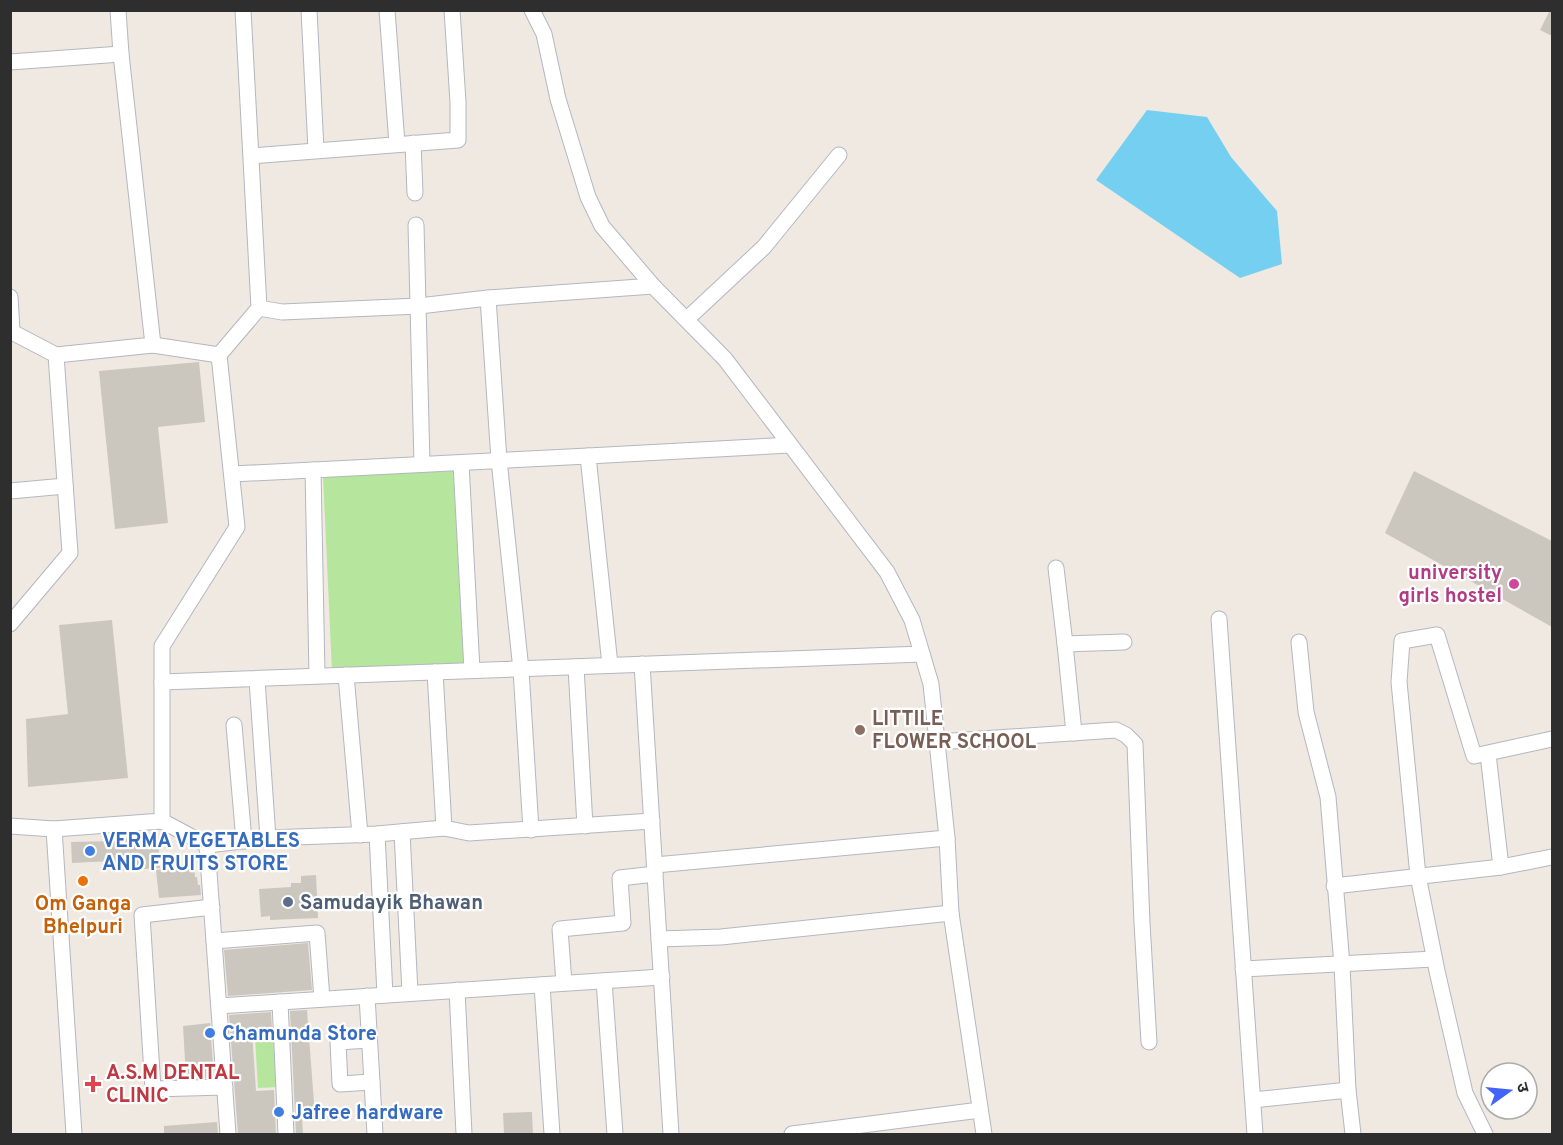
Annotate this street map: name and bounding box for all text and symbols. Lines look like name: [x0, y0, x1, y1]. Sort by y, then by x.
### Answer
place label: university girls hostel: [1399, 561, 1502, 610]
marker: university girls hostel: [1507, 577, 1521, 591]
place label: LITTILE FLOWER SCHOOL: [872, 707, 1037, 756]
marker: LITTILE FLOWER SCHOOL: [853, 723, 867, 737]
place label: VERMA VEGETABLES AND FRUITS STORE: [102, 829, 300, 878]
marker: VERMA VEGETABLES AND FRUITS STORE: [83, 844, 97, 858]
marker: Om Ganga Bhelpuri: [76, 874, 90, 888]
place label: Samudayik Bhawan: [300, 891, 483, 917]
place label: Om Ganga Bhelpuri: [35, 892, 131, 941]
marker: Samudayik Bhawan: [281, 895, 295, 909]
place label: Chamunda Store: [222, 1022, 377, 1048]
marker: Chamunda Store: [203, 1026, 217, 1040]
place label: A.S.M DENTAL CLINIC: [106, 1061, 240, 1110]
north arrow: [1479, 1061, 1539, 1121]
marker: A.S.M DENTAL CLINIC: [84, 1075, 102, 1093]
text: उ: [1511, 1081, 1533, 1095]
place label: Jafree hardware: [291, 1101, 443, 1127]
marker: Jafree hardware: [272, 1105, 286, 1119]

